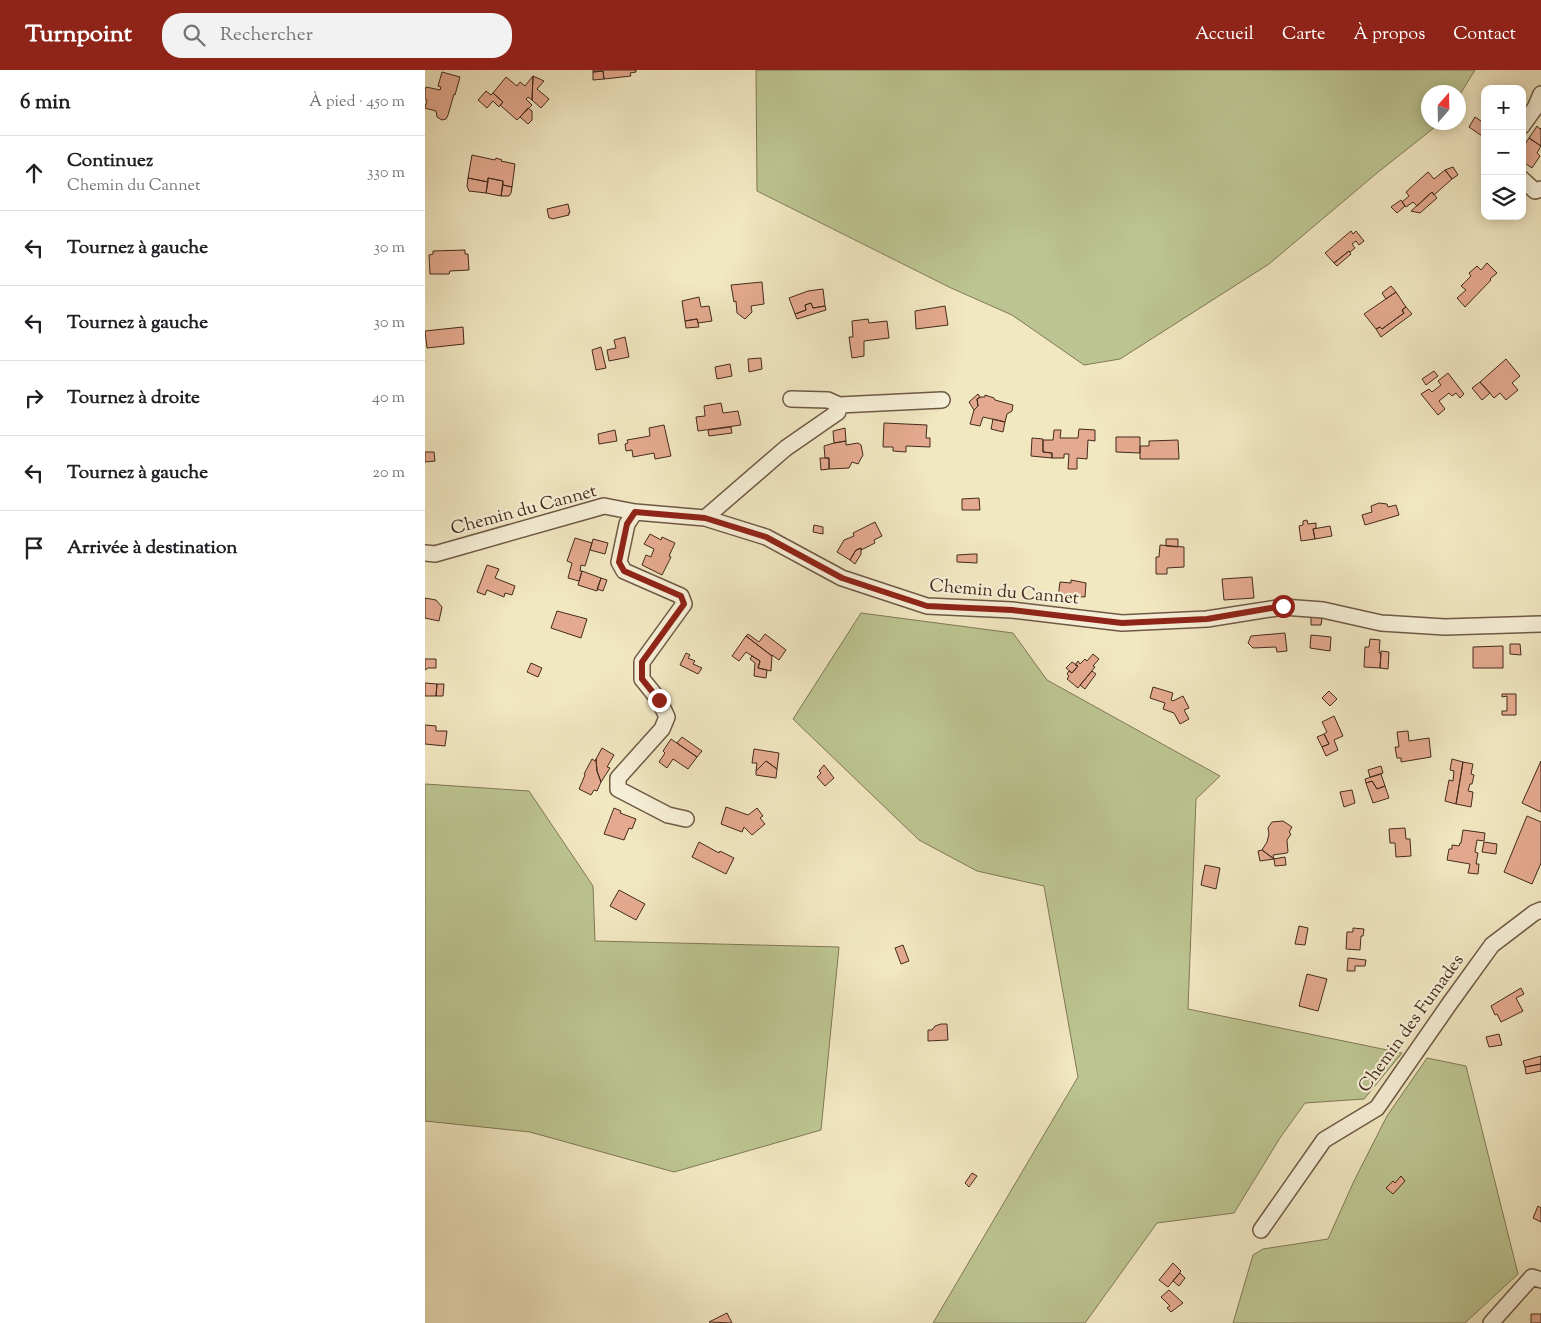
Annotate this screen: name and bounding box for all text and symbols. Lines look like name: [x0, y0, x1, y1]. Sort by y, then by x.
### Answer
search box: [162, 13, 512, 58]
text: Turnpoint: [25, 18, 132, 52]
icon: search: [180, 21, 208, 49]
text: Rechercher: [220, 22, 313, 49]
text: Accueil: [1195, 22, 1254, 48]
text: Carte: [1282, 22, 1326, 48]
text: À propos: [1354, 22, 1425, 48]
text: Contact: [1453, 22, 1516, 48]
north arrow: [1421, 85, 1466, 130]
map controls: [1481, 85, 1526, 220]
button: +: [1481, 85, 1526, 130]
text: 6 min: [20, 88, 71, 118]
text: À pied · 450 m: [309, 91, 405, 114]
button: −: [1481, 130, 1526, 175]
text: Continuez: [67, 148, 153, 175]
icon: ahead: [20, 159, 48, 187]
text: 330 m: [367, 162, 405, 185]
text: Chemin du Cannet: [67, 175, 200, 198]
button: layers: [1481, 175, 1526, 220]
icon: left: [20, 234, 48, 262]
text: Tournez à gauche: [67, 235, 208, 262]
text: 30 m: [374, 237, 405, 260]
icon: left: [20, 309, 48, 337]
text: Tournez à gauche: [67, 310, 208, 337]
text: 30 m: [374, 312, 405, 335]
icon: right: [20, 384, 48, 412]
text: Tournez à droite: [67, 385, 200, 412]
text: 40 m: [372, 387, 405, 410]
icon: left: [20, 459, 48, 487]
text: Tournez à gauche: [67, 460, 208, 487]
text: 20 m: [372, 462, 405, 485]
street label: Chemin du Cannet: [448, 479, 600, 543]
icon: arrive: [20, 534, 48, 562]
text: Arrivée à destination: [67, 535, 238, 562]
street label: Chemin du Cannet: [928, 574, 1080, 612]
route start: [1272, 595, 1295, 618]
route end: [648, 689, 671, 712]
street label: Chemin des Fumades: [1353, 949, 1471, 1099]

